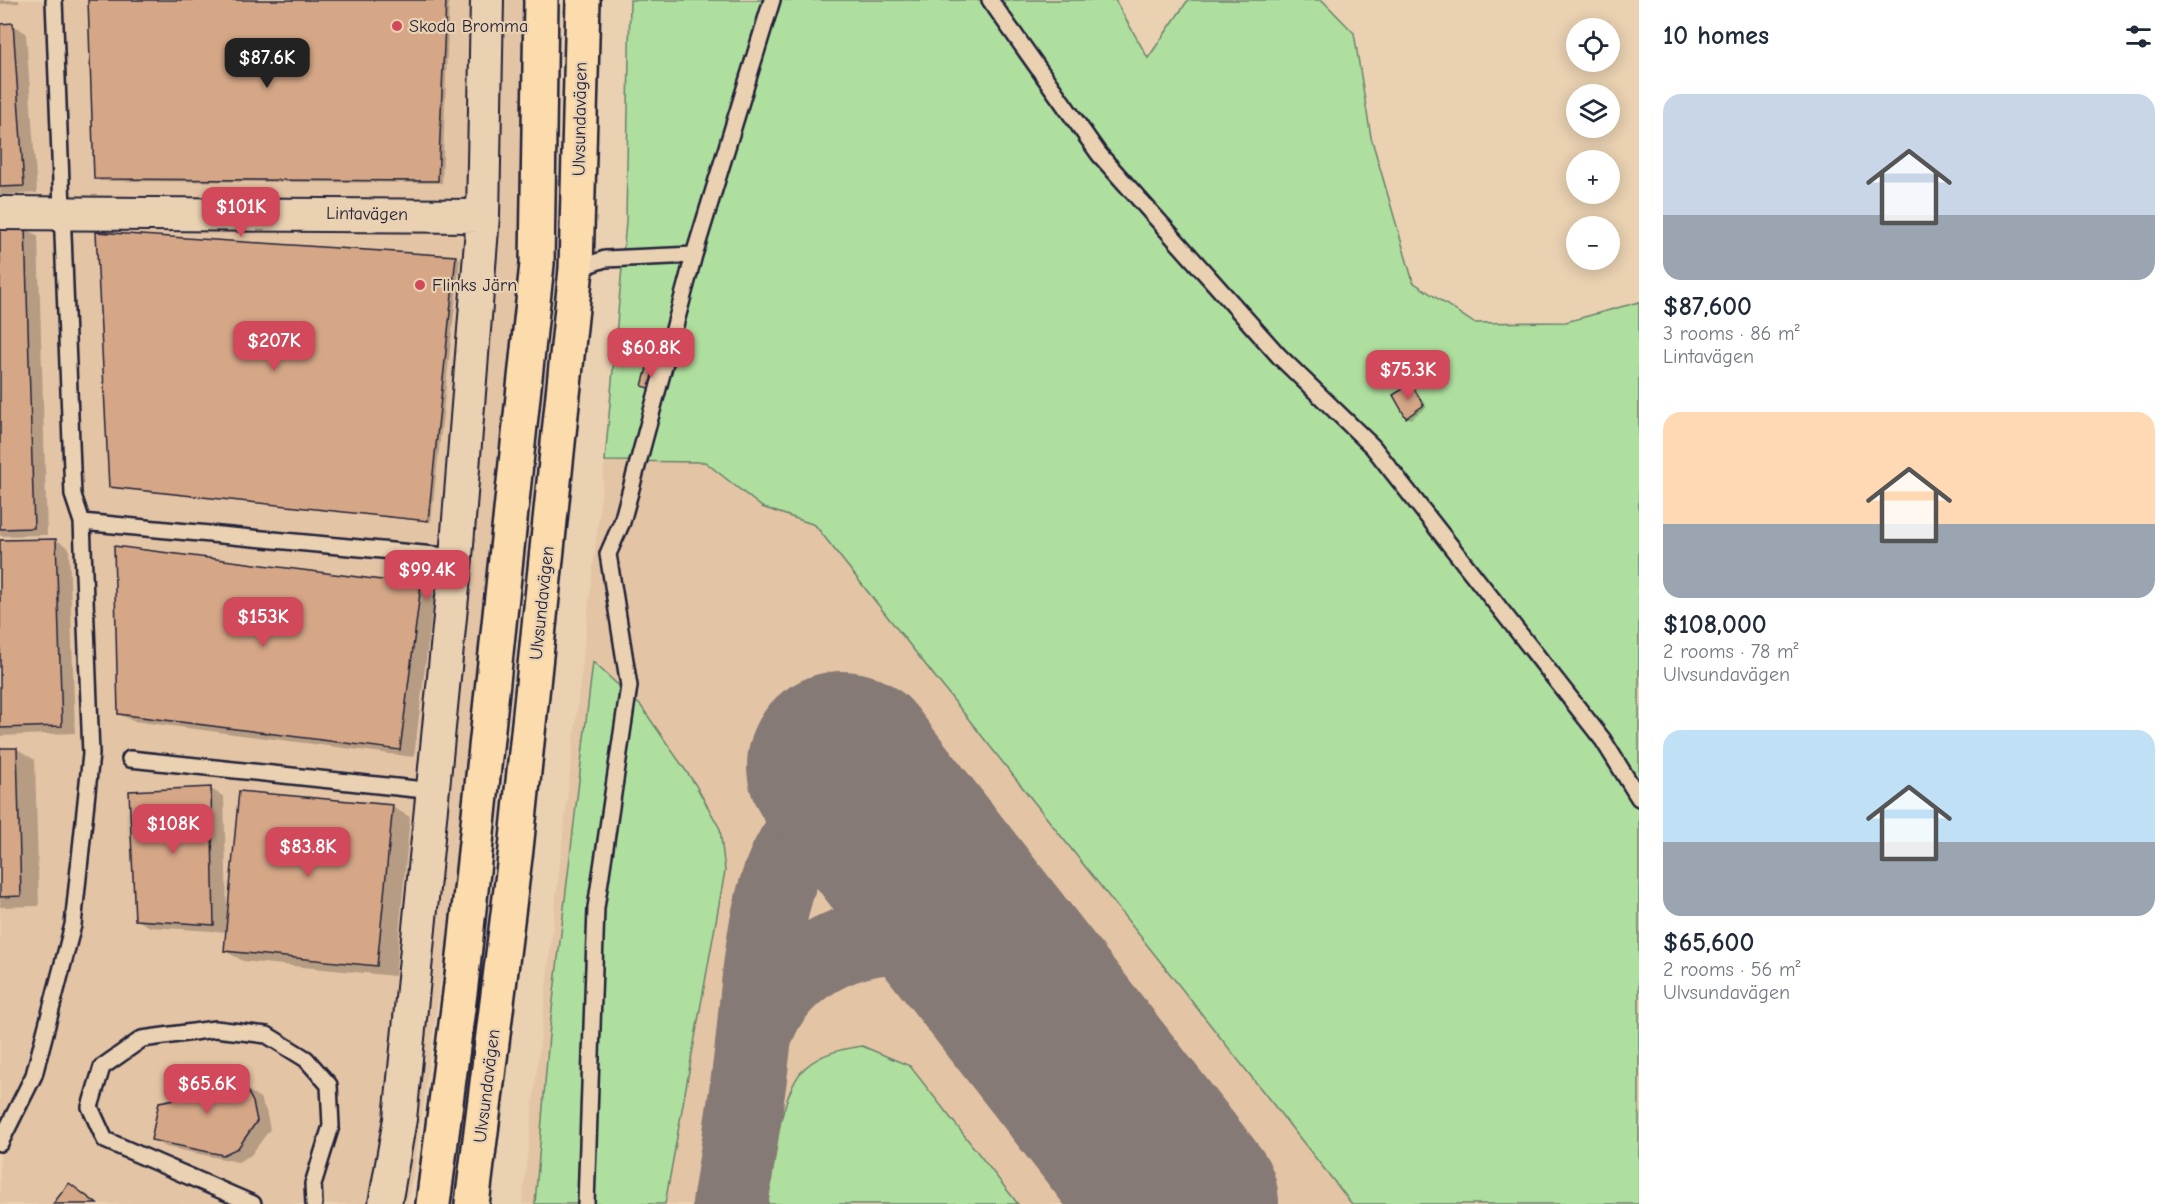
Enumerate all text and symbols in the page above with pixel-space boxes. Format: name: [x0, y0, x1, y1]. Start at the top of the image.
place label: Skoda Bromma: [409, 16, 528, 37]
map controls: [1566, 18, 1620, 270]
button: locate: [1566, 18, 1620, 72]
marker: Skoda Bromma: [390, 19, 404, 33]
icon: filters: [2122, 20, 2155, 53]
text: 10 homes: [1663, 21, 1769, 51]
pin: $87.6K: [218, 38, 316, 89]
text: $87.6K: [239, 46, 295, 69]
street label: Ulvsundavägen: [569, 62, 591, 176]
button: layers: [1566, 84, 1620, 138]
icon: home: [1855, 133, 1963, 241]
button: +: [1566, 150, 1620, 204]
pin: $101K: [199, 187, 283, 238]
text: $101K: [216, 195, 266, 218]
street label: Lintavägen: [326, 203, 408, 225]
button: −: [1566, 216, 1620, 270]
place label: Flinks Järn: [432, 275, 517, 296]
marker: Flinks Järn: [413, 278, 427, 292]
text: $87,600: [1663, 292, 1752, 322]
pin: $207K: [232, 321, 316, 372]
text: 3 rooms · 86 m²: [1663, 322, 1800, 345]
pin: $60.8K: [602, 328, 700, 379]
text: $207K: [247, 329, 301, 352]
text: $60.8K: [621, 336, 681, 359]
text: Lintavägen: [1663, 345, 1754, 368]
pin: $75.3K: [1359, 350, 1457, 401]
text: $75.3K: [1380, 358, 1436, 381]
icon: home: [1855, 451, 1963, 559]
street label: Ulvsundavägen: [526, 545, 558, 661]
pin: $99.4K: [378, 550, 476, 601]
text: $99.4K: [398, 558, 456, 581]
pin: $153K: [221, 597, 305, 648]
text: $153K: [237, 605, 289, 628]
text: $108,000: [1663, 610, 1767, 640]
text: 2 rooms · 78 m²: [1663, 640, 1799, 663]
text: Ulvsundavägen: [1663, 663, 1790, 686]
icon: home: [1855, 769, 1963, 877]
pin: $108K: [131, 804, 215, 855]
text: $108K: [147, 812, 199, 835]
pin: $83.8K: [259, 827, 357, 878]
text: $83.8K: [279, 835, 337, 858]
text: $65,600: [1663, 928, 1754, 958]
text: 2 rooms · 56 m²: [1663, 958, 1801, 981]
text: Ulvsundavägen: [1663, 981, 1790, 1004]
street label: Ulvsundavägen: [470, 1028, 504, 1144]
pin: $65.6K: [158, 1064, 256, 1115]
text: $65.6K: [178, 1072, 236, 1095]

